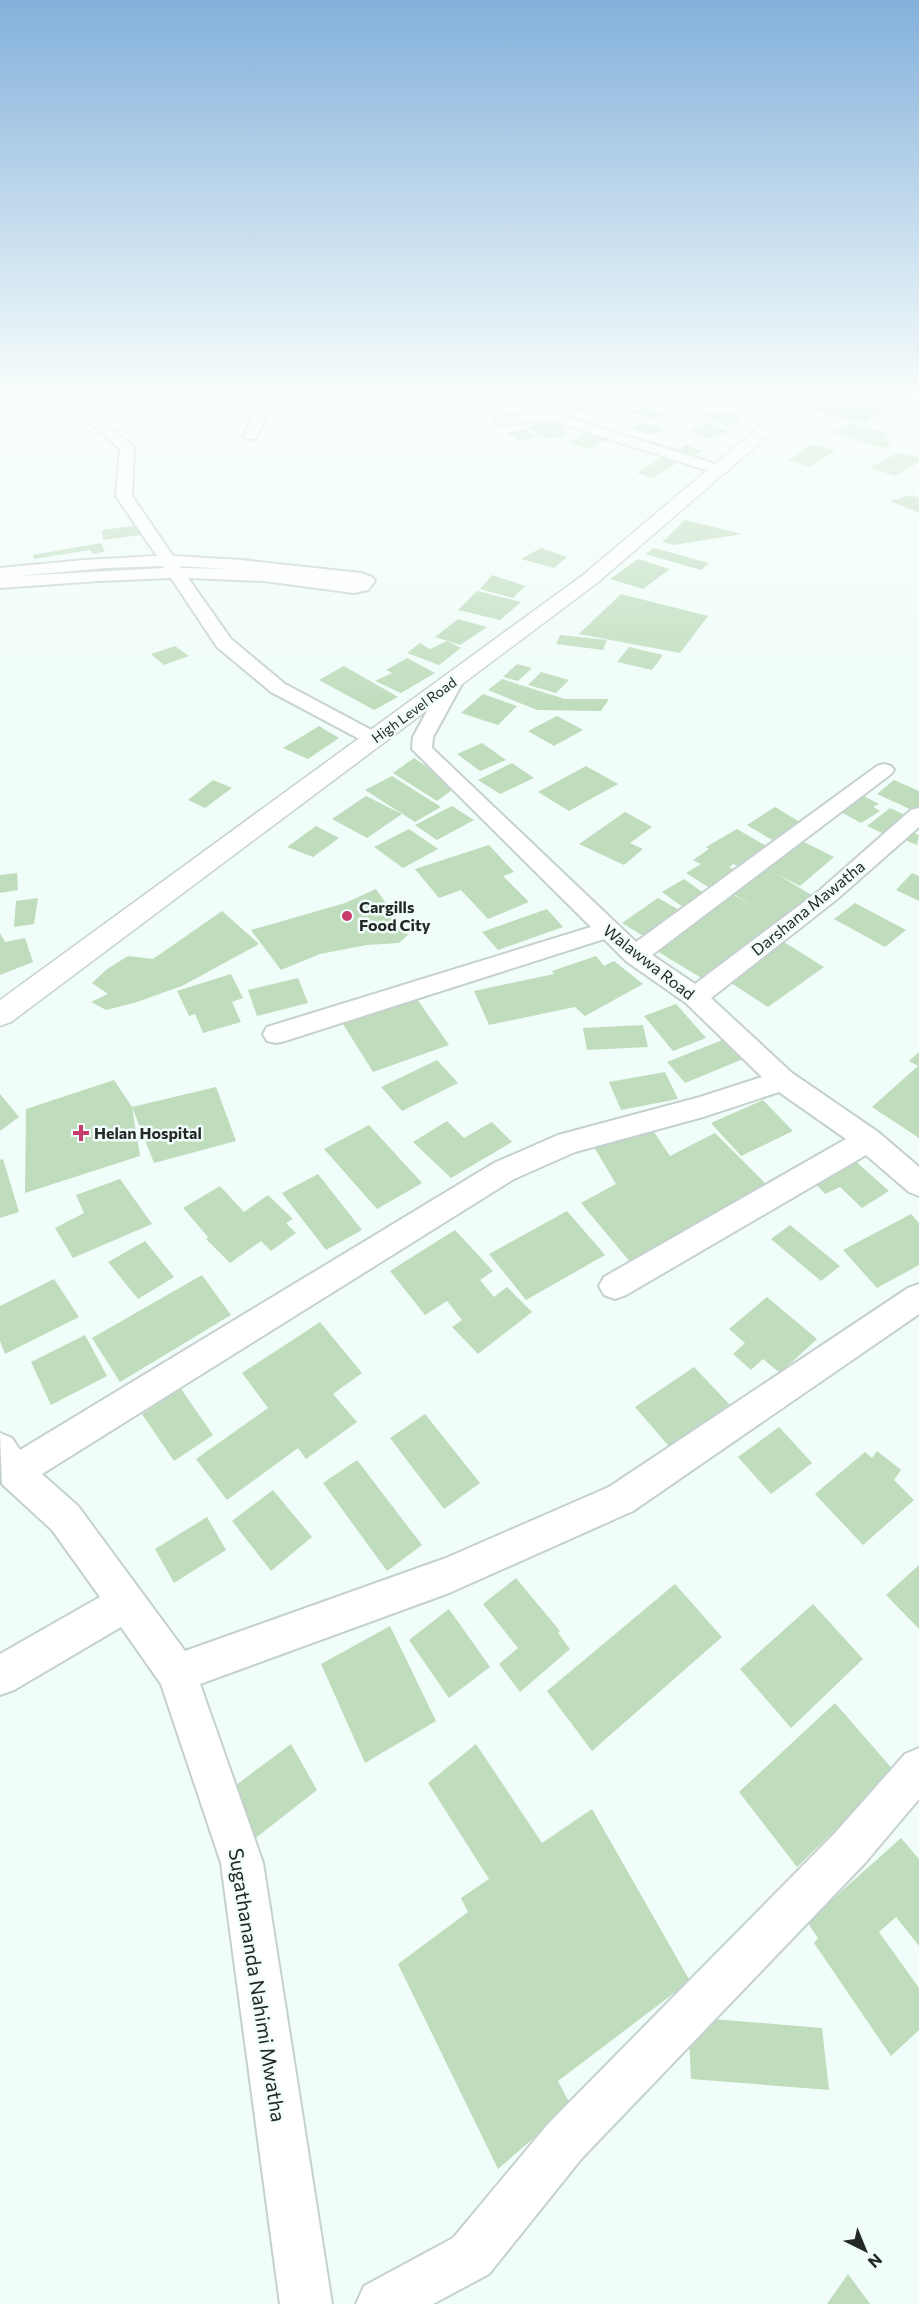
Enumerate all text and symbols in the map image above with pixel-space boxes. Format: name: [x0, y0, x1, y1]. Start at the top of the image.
street label: High Level Road: [368, 673, 460, 746]
street label: Darshana Mawatha: [747, 856, 868, 959]
place label: Cargills Food City: [359, 897, 431, 934]
marker: Cargills Food City: [340, 909, 354, 923]
street label: Walawwa Road: [600, 920, 699, 1003]
place label: Helan Hospital: [94, 1123, 202, 1142]
marker: Helan Hospital: [72, 1124, 90, 1142]
street label: Sugathananda Nahimi Mwatha: [224, 1846, 291, 2123]
north arrow: [835, 2220, 895, 2280]
text: N: [865, 2250, 886, 2272]

